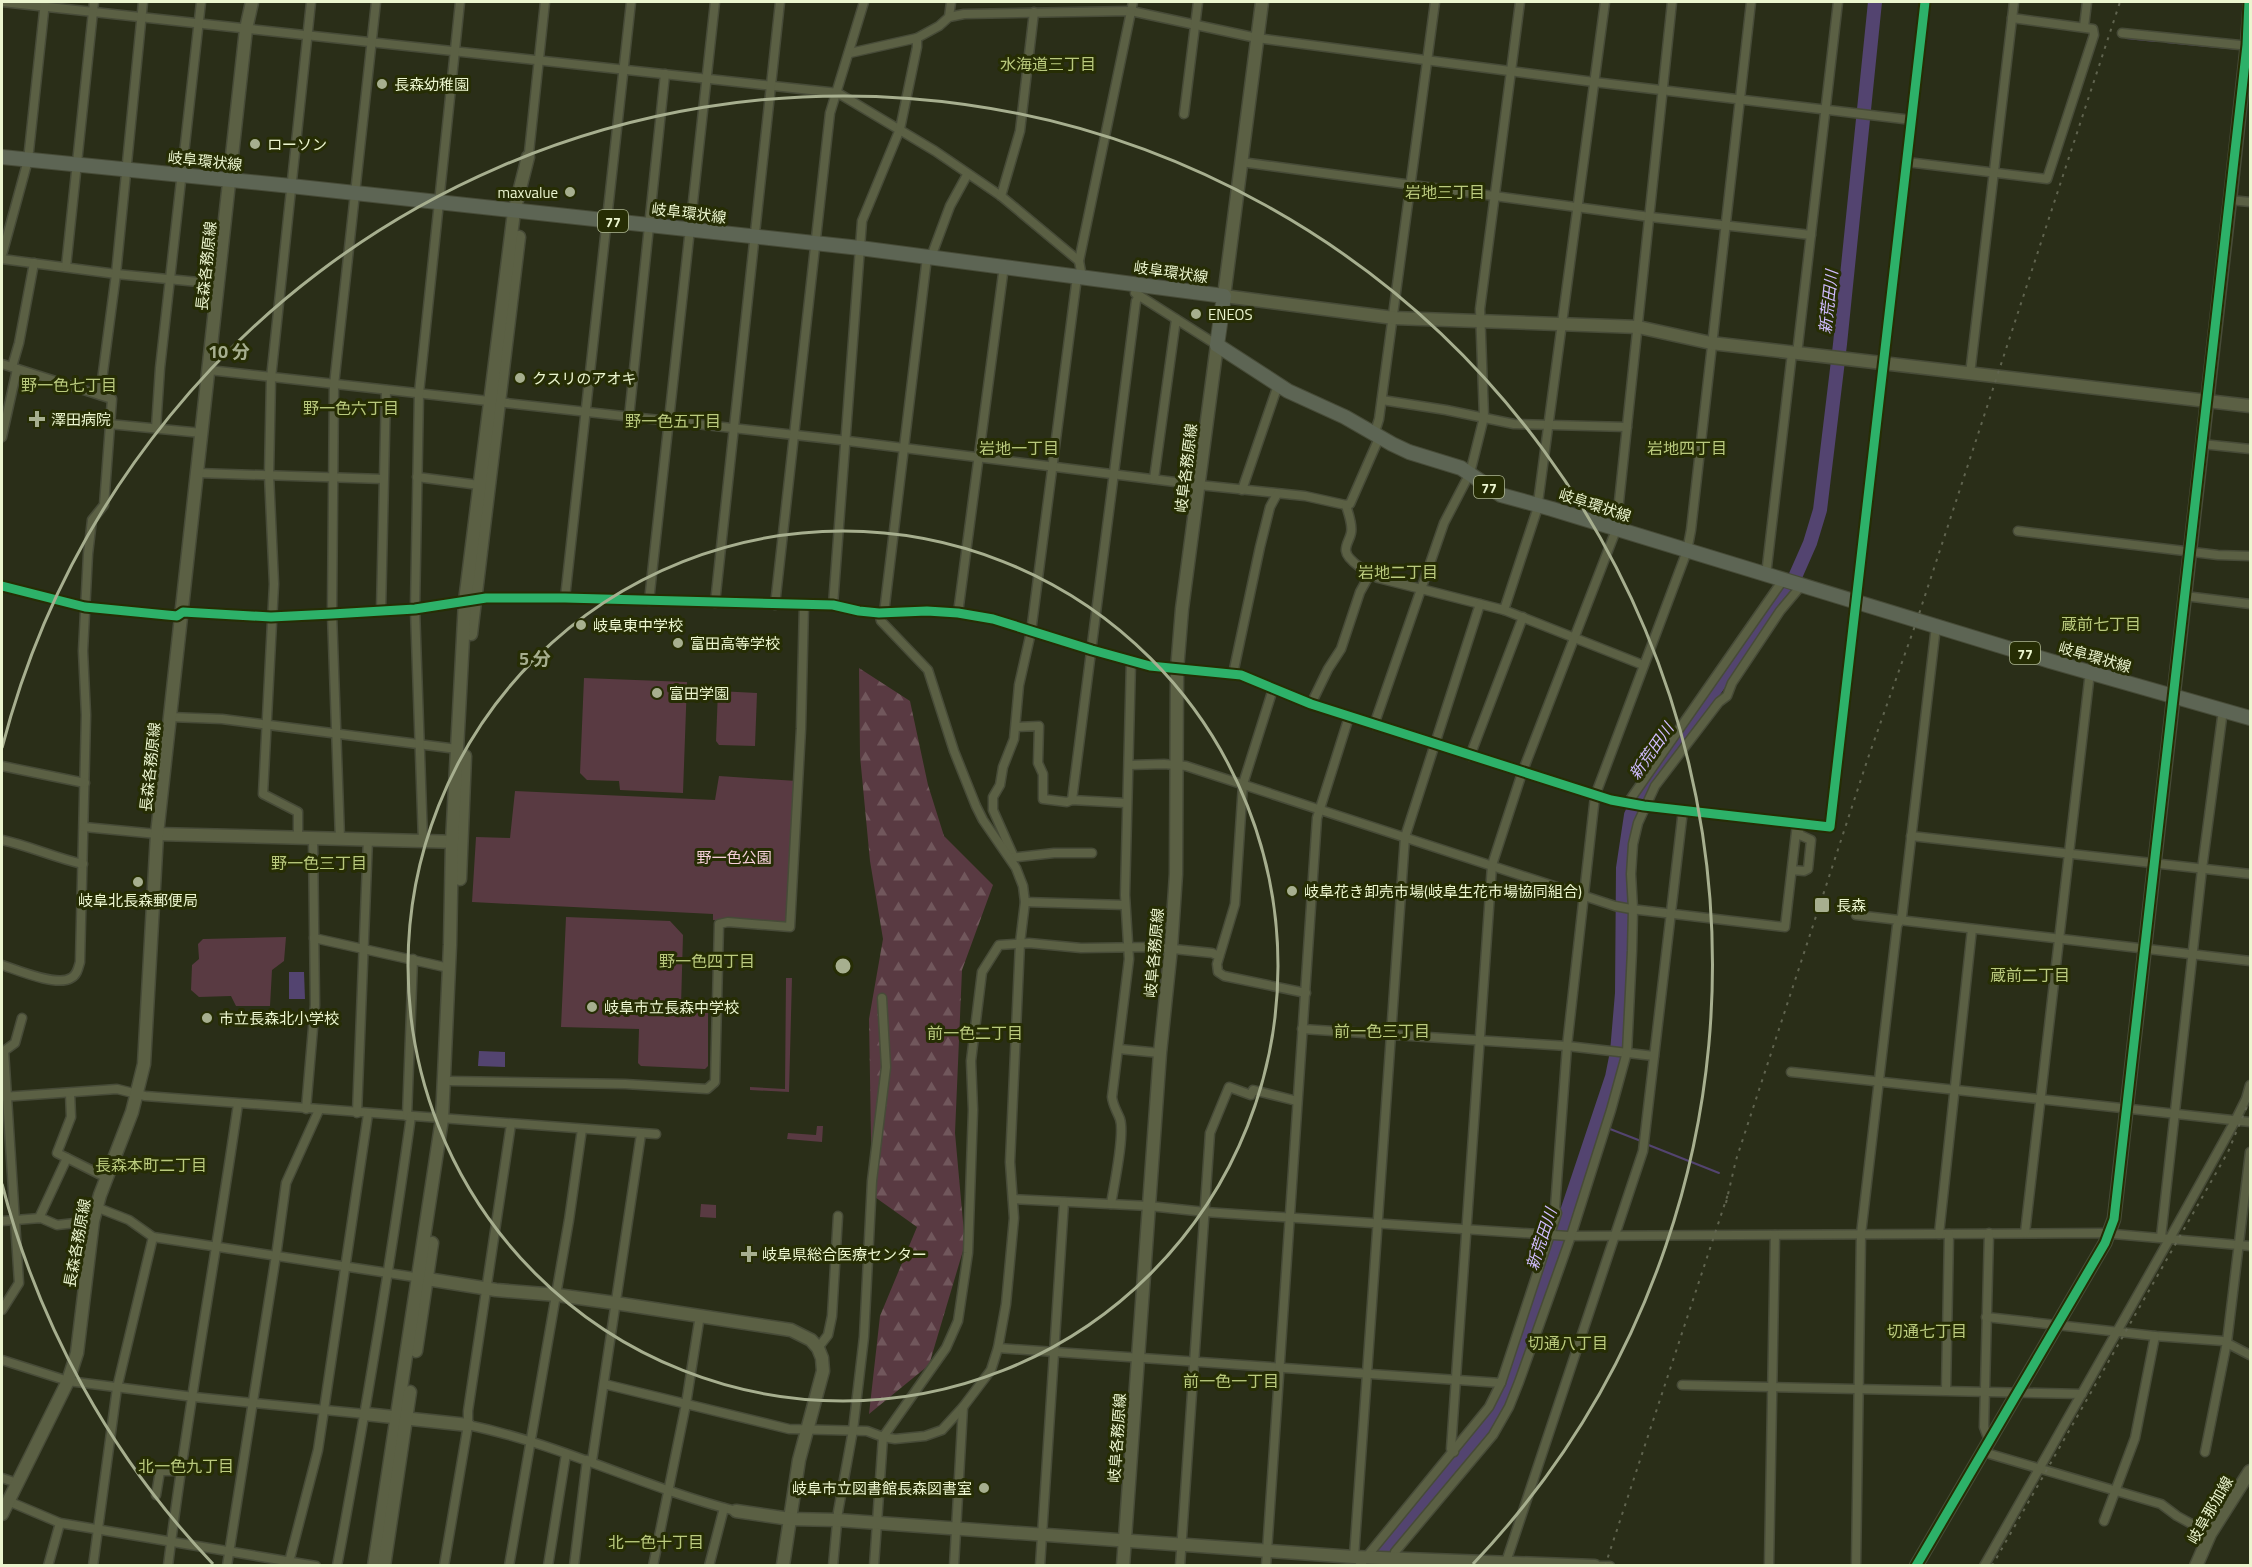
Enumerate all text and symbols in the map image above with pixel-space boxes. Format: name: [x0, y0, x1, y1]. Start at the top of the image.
district label: 水海道三丁目: [1000, 52, 1096, 76]
place label: 長森幼稚園: [394, 73, 469, 96]
marker: 長森幼稚園: [375, 77, 389, 91]
place label: ローソン: [267, 133, 327, 156]
marker: ローソン: [248, 137, 262, 151]
street label: 岐阜環状線: [166, 146, 244, 176]
district label: 岩地三丁目: [1405, 180, 1485, 204]
place label: maxvalue: [498, 181, 558, 204]
marker: maxvalue: [563, 185, 577, 199]
street label: 岐阜環状線: [650, 197, 728, 229]
road number: 77: [598, 210, 628, 232]
street label: 長森各務原線: [190, 220, 222, 312]
street label: 岐阜環状線: [1132, 255, 1210, 289]
water label: 新荒田川: [1813, 267, 1843, 335]
place label: ENEOS: [1208, 303, 1253, 326]
marker: ENEOS: [1189, 307, 1203, 321]
text: 10 分: [208, 338, 250, 365]
place label: クスリのアオキ: [532, 367, 637, 390]
marker: クスリのアオキ: [513, 371, 527, 385]
district label: 野一色七丁目: [21, 373, 117, 397]
district label: 野一色六丁目: [303, 396, 399, 420]
place label: 澤田病院: [51, 408, 111, 431]
district label: 野一色五丁目: [625, 409, 721, 433]
marker: 澤田病院: [28, 410, 46, 428]
street label: 岐阜各務原線: [1169, 422, 1203, 514]
district label: 岩地一丁目: [979, 436, 1059, 460]
district label: 岩地四丁目: [1647, 436, 1727, 460]
road number: 77: [1474, 476, 1504, 498]
street label: 岐阜環状線: [1556, 482, 1634, 528]
district label: 岩地二丁目: [1358, 560, 1438, 584]
district label: 蔵前七丁目: [2061, 612, 2141, 636]
place label: 岐阜東中学校: [593, 614, 683, 637]
marker: 岐阜東中学校: [574, 618, 588, 632]
place label: 富田高等学校: [690, 632, 780, 655]
marker: 富田高等学校: [671, 636, 685, 650]
street label: 岐阜環状線: [2056, 636, 2134, 678]
road number: 77: [2010, 642, 2040, 664]
text: 5 分: [519, 645, 551, 672]
place label: 富田学園: [669, 682, 729, 705]
marker: 富田学園: [650, 686, 664, 700]
water label: 新荒田川: [1623, 716, 1680, 784]
street label: 長森各務原線: [134, 721, 166, 813]
park label: 野一色公園: [696, 846, 772, 869]
district label: 野一色三丁目: [271, 851, 367, 875]
marker: 岐阜北長森郵便局: [131, 875, 145, 889]
place label: 岐阜花き卸売市場(岐阜生花市場協同組合): [1304, 880, 1582, 903]
marker: 岐阜花き卸売市場(岐阜生花市場協同組合): [1285, 884, 1299, 898]
place label: 岐阜北長森郵便局: [78, 889, 198, 912]
place label: 長森: [1836, 894, 1866, 917]
marker: 長森: [1813, 896, 1831, 914]
street label: 岐阜各務原線: [1139, 907, 1169, 999]
district label: 野一色四丁目: [659, 949, 755, 973]
centre of rings: [833, 956, 853, 976]
district label: 蔵前二丁目: [1990, 963, 2070, 987]
place label: 岐阜市立長森中学校: [604, 996, 739, 1019]
marker: 岐阜市立長森中学校: [585, 1000, 599, 1014]
place label: 市立長森北小学校: [219, 1007, 339, 1030]
marker: 市立長森北小学校: [200, 1011, 214, 1025]
district label: 前一色三丁目: [1334, 1019, 1430, 1043]
district label: 前一色二丁目: [927, 1021, 1023, 1045]
district label: 長森本町二丁目: [95, 1153, 207, 1177]
street label: 長森各務原線: [58, 1197, 96, 1289]
water label: 新荒田川: [1520, 1203, 1563, 1273]
place label: 岐阜県総合医療センター: [762, 1243, 927, 1266]
marker: 岐阜県総合医療センター: [740, 1245, 758, 1263]
district label: 切通七丁目: [1887, 1319, 1967, 1343]
district label: 切通八丁目: [1528, 1331, 1608, 1355]
district label: 前一色一丁目: [1183, 1369, 1279, 1393]
street label: 岐阜各務原線: [1102, 1392, 1132, 1484]
district label: 北一色九丁目: [138, 1454, 234, 1478]
street label: 岐阜那加線: [2181, 1472, 2239, 1548]
place label: 岐阜市立図書館長森図書室: [792, 1477, 972, 1500]
marker: 岐阜市立図書館長森図書室: [977, 1481, 991, 1495]
district label: 北一色十丁目: [608, 1530, 704, 1554]

